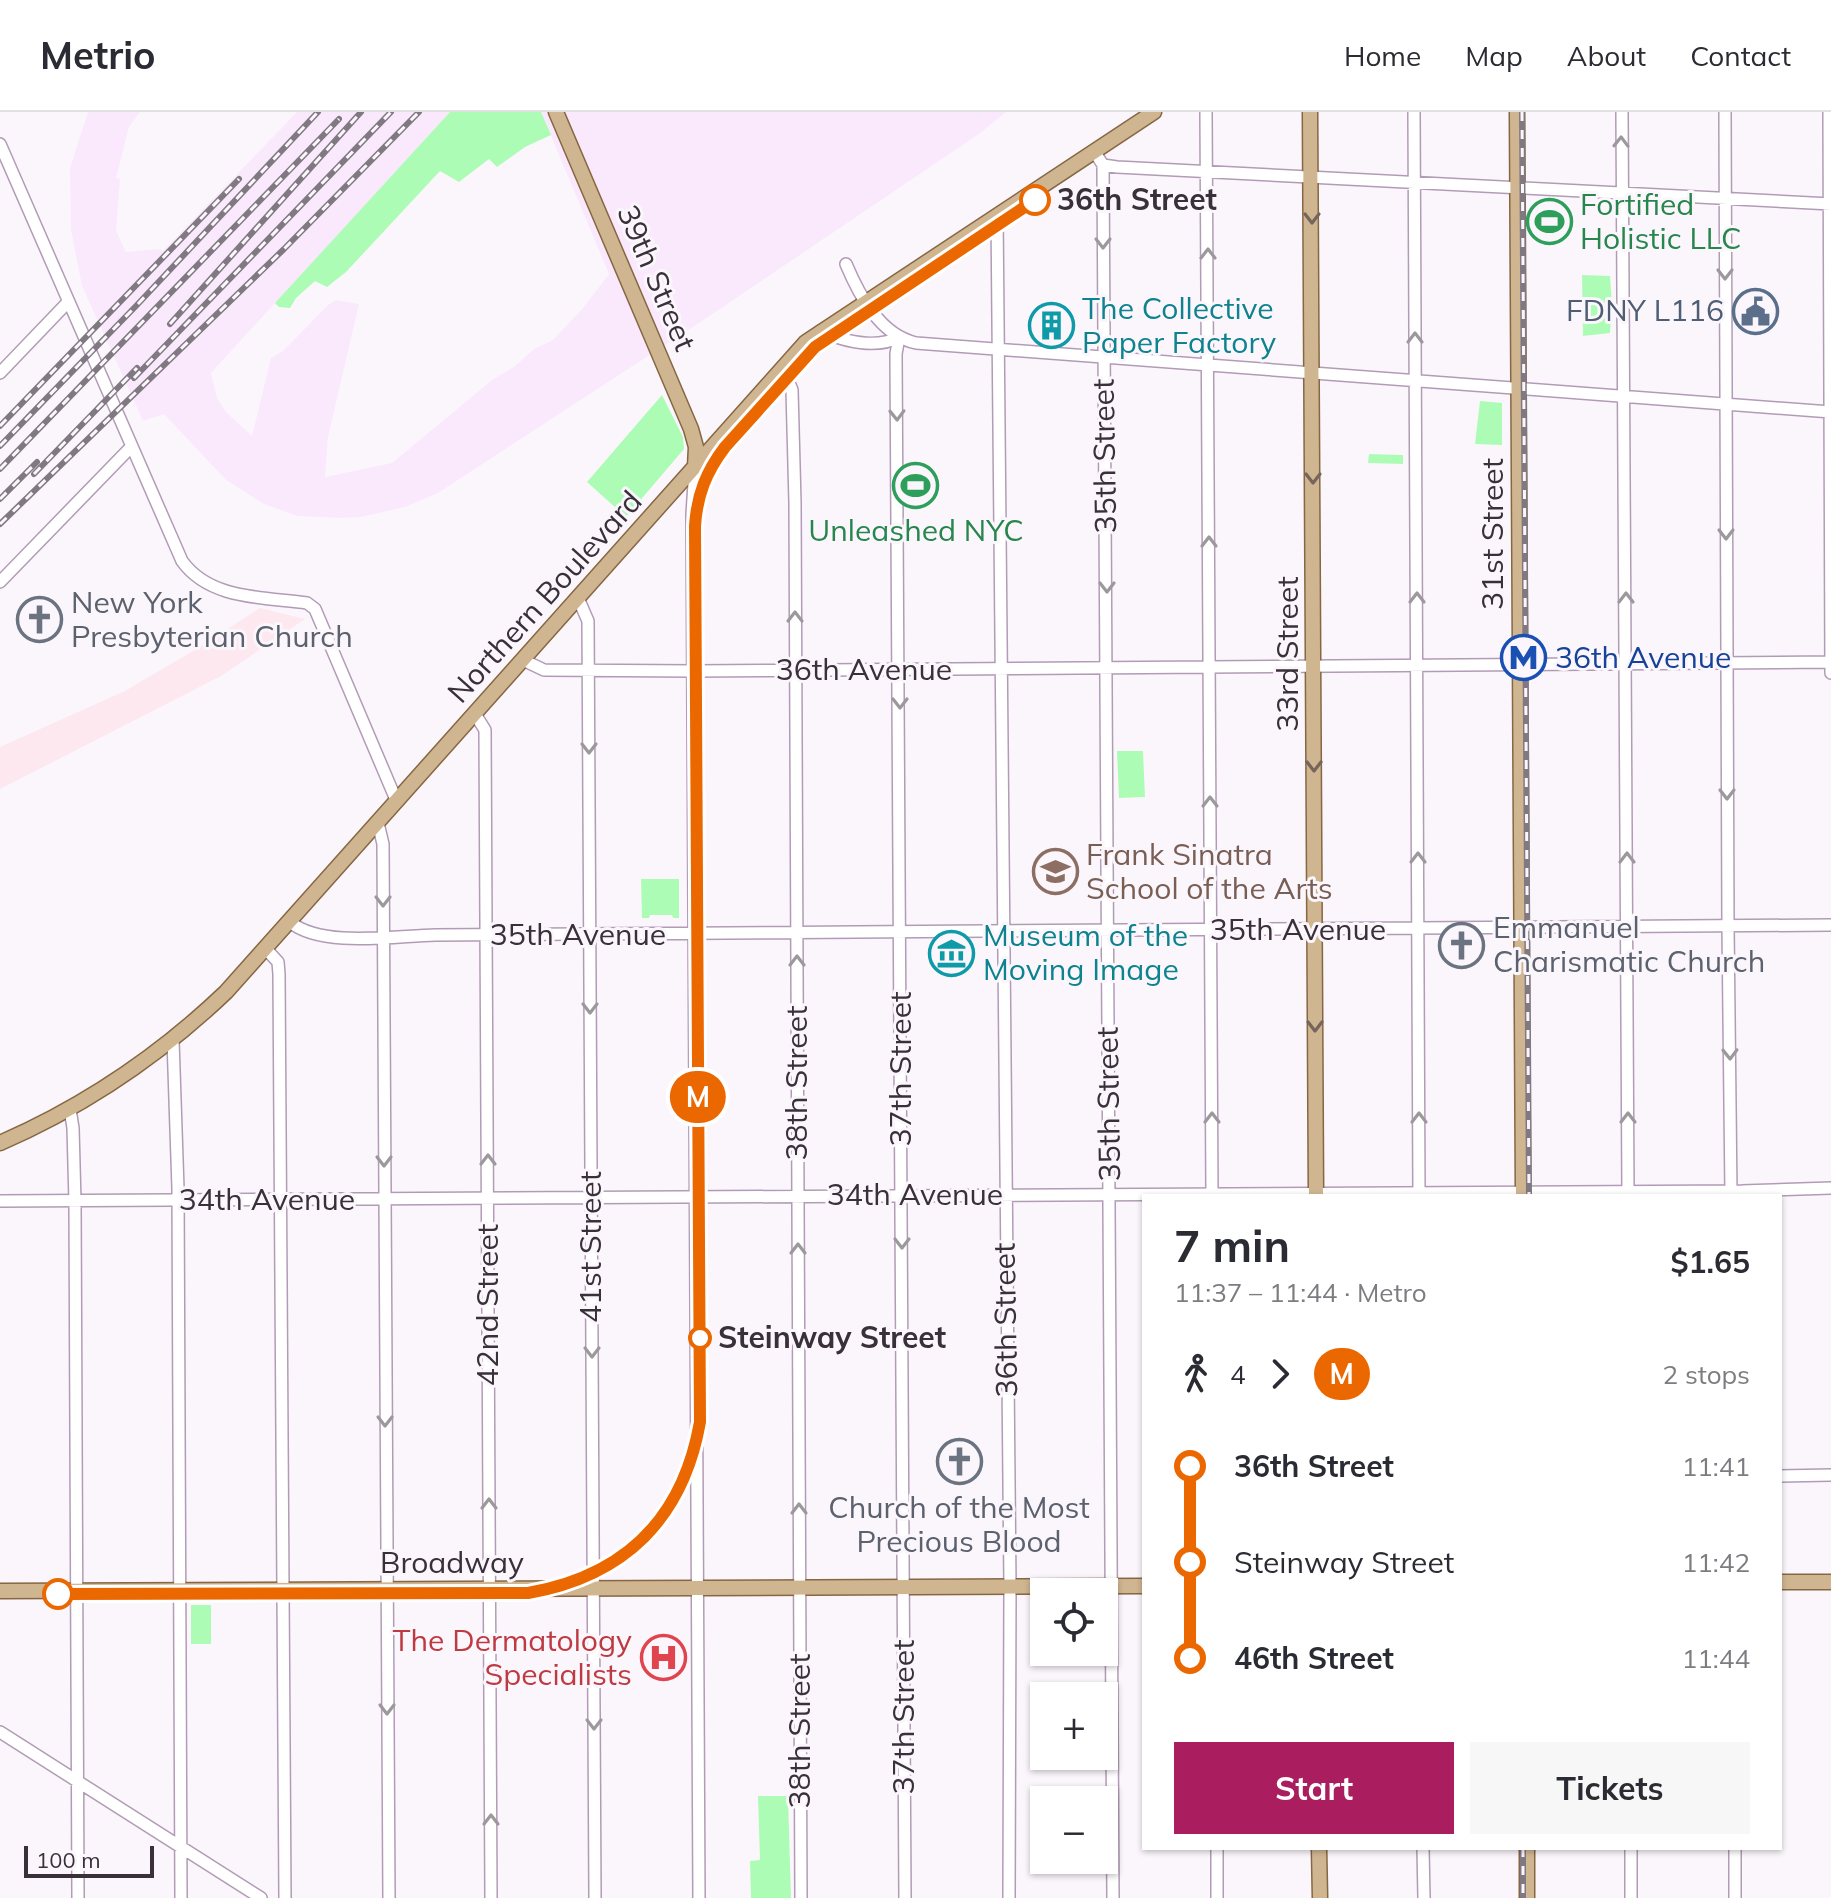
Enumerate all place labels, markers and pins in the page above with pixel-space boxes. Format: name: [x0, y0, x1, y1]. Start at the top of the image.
place label: 36th Street: [1057, 180, 1217, 218]
marker: 36th Street: [1020, 185, 1050, 215]
place label: Fortified Holistic LLC: [1580, 185, 1742, 257]
sports icon: Fortified Holistic LLC: [1525, 198, 1573, 246]
public building icon: FDNY L116: [1731, 287, 1779, 335]
place label: The Collective Paper Factory: [1082, 289, 1276, 361]
place label: FDNY L116: [1566, 291, 1724, 329]
building icon: The Collective Paper Factory: [1027, 302, 1075, 350]
sports icon: Unleashed NYC: [892, 461, 940, 509]
place label: Unleashed NYC: [808, 511, 1024, 549]
place label: New York Presbyterian Church: [71, 583, 353, 655]
church icon: New York Presbyterian Church: [16, 596, 64, 644]
metro station icon: 36th Avenue: [1500, 634, 1548, 682]
place label: 36th Avenue: [1555, 638, 1731, 676]
place label: Frank Sinatra School of the Arts: [1086, 835, 1333, 907]
school or university icon: Frank Sinatra School of the Arts: [1031, 848, 1079, 896]
place label: Emmanuel Charismatic Church: [1493, 908, 1765, 980]
place label: Museum of the Moving Image: [983, 916, 1188, 988]
church icon: Emmanuel Charismatic Church: [1438, 921, 1486, 969]
museum icon: Museum of the Moving Image: [928, 929, 976, 977]
place label: Steinway Street: [718, 1318, 946, 1356]
marker: Steinway Street: [689, 1327, 711, 1349]
church icon: Church of the Most Precious Blood: [935, 1438, 983, 1486]
place label: Church of the Most Precious Blood: [828, 1488, 1090, 1560]
unlabelled marker: [43, 1579, 73, 1609]
place label: The Dermatology Specialists: [392, 1621, 632, 1693]
hospital icon: The Dermatology Specialists: [639, 1634, 687, 1682]

